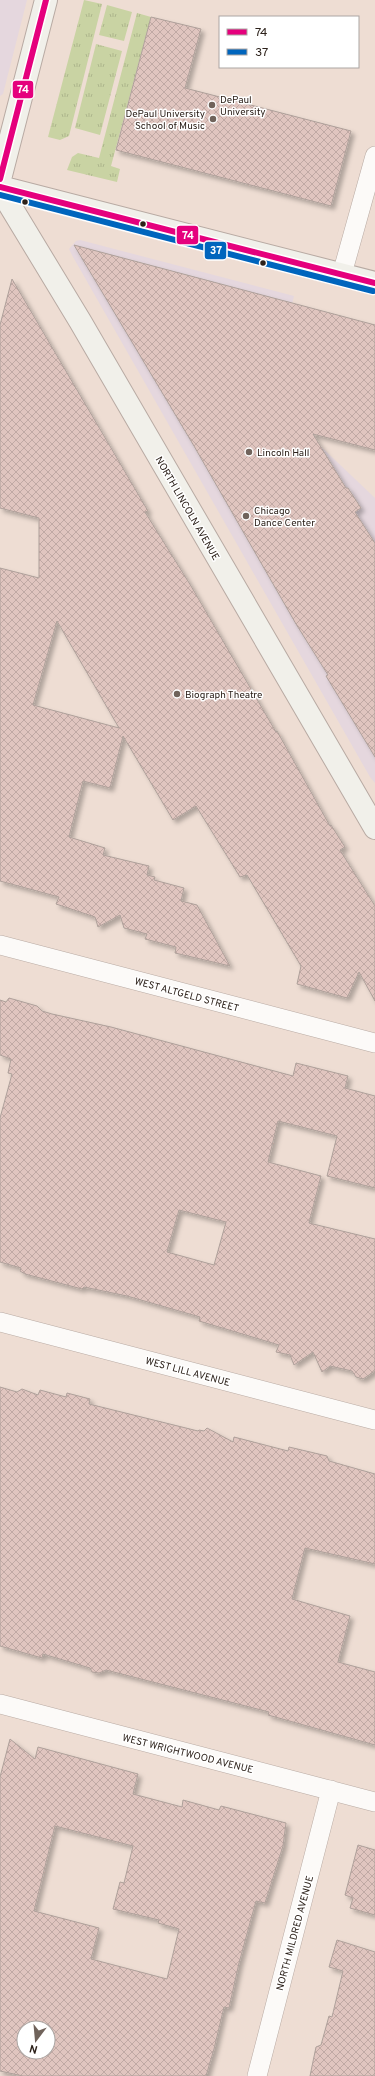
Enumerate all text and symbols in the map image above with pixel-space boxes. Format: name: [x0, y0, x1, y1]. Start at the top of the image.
legend: [219, 16, 359, 68]
text: 74: [255, 25, 268, 41]
text: 37: [255, 45, 268, 61]
line badge: 74: [12, 80, 34, 99]
text: 74: [17, 83, 29, 97]
place label: DePaul University: [220, 94, 266, 119]
marker: DePaul University: [207, 100, 217, 110]
place label: DePaul University School of Music: [125, 108, 205, 133]
marker: DePaul University School of Music: [208, 114, 218, 124]
unlabelled marker: [20, 197, 30, 207]
unlabelled marker: [138, 219, 148, 229]
line badge: 74: [176, 225, 199, 245]
text: 74: [182, 229, 194, 243]
line badge: 37: [204, 241, 227, 260]
text: 37: [210, 244, 222, 258]
unlabelled marker: [258, 258, 268, 268]
marker: Lincoln Hall: [244, 447, 254, 457]
place label: Lincoln Hall: [257, 447, 309, 460]
street label: NORTH LINCOLN AVENUE: [152, 455, 222, 563]
place label: Chicago Dance Center: [254, 505, 315, 530]
marker: Chicago Dance Center: [241, 511, 251, 521]
marker: Biograph Theatre: [172, 689, 182, 699]
place label: Biograph Theatre: [185, 689, 262, 702]
street label: WEST ALTGELD STREET: [133, 975, 240, 1016]
street label: WEST LILL AVENUE: [144, 1355, 231, 1390]
street label: WEST WRIGHTWOOD AVENUE: [121, 1732, 255, 1777]
street label: NORTH MILDRED AVENUE: [274, 1874, 317, 1992]
north arrow: [16, 2020, 56, 2060]
text: N: [28, 2041, 39, 2056]

